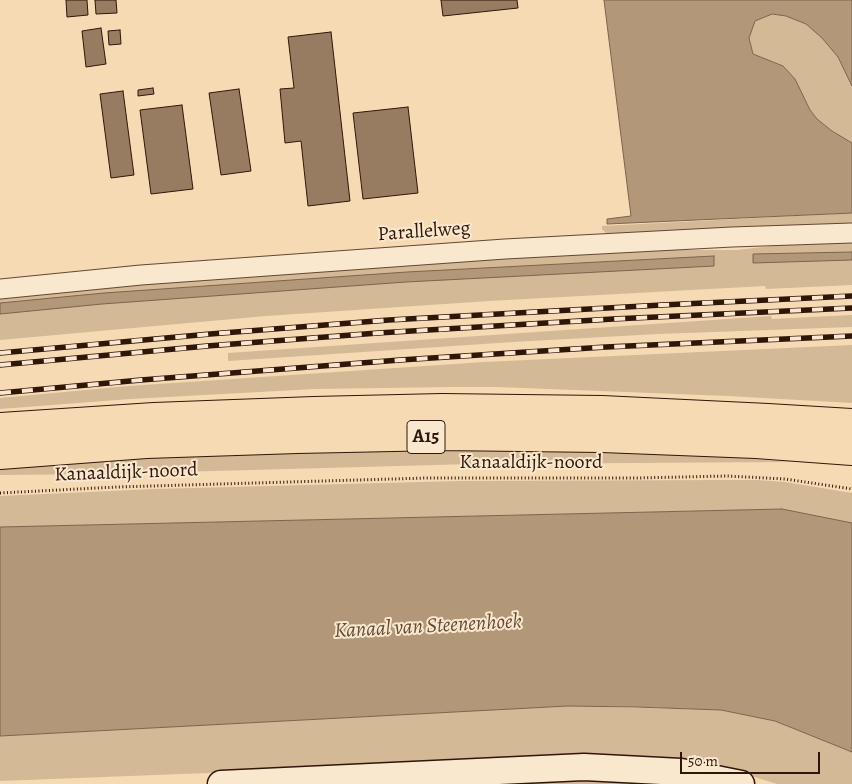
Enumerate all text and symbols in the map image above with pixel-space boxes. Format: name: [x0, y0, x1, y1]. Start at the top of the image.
street label: Parallelweg: [377, 217, 471, 247]
road number: A15: [407, 421, 445, 454]
street label: Kanaaldijk-noord: [459, 451, 603, 475]
street label: Kanaaldijk-noord: [54, 459, 198, 487]
water label: Kanaal van Steenenhoek: [333, 609, 523, 645]
scale bar: [682, 742, 822, 774]
text: 50 m: [688, 751, 718, 771]

